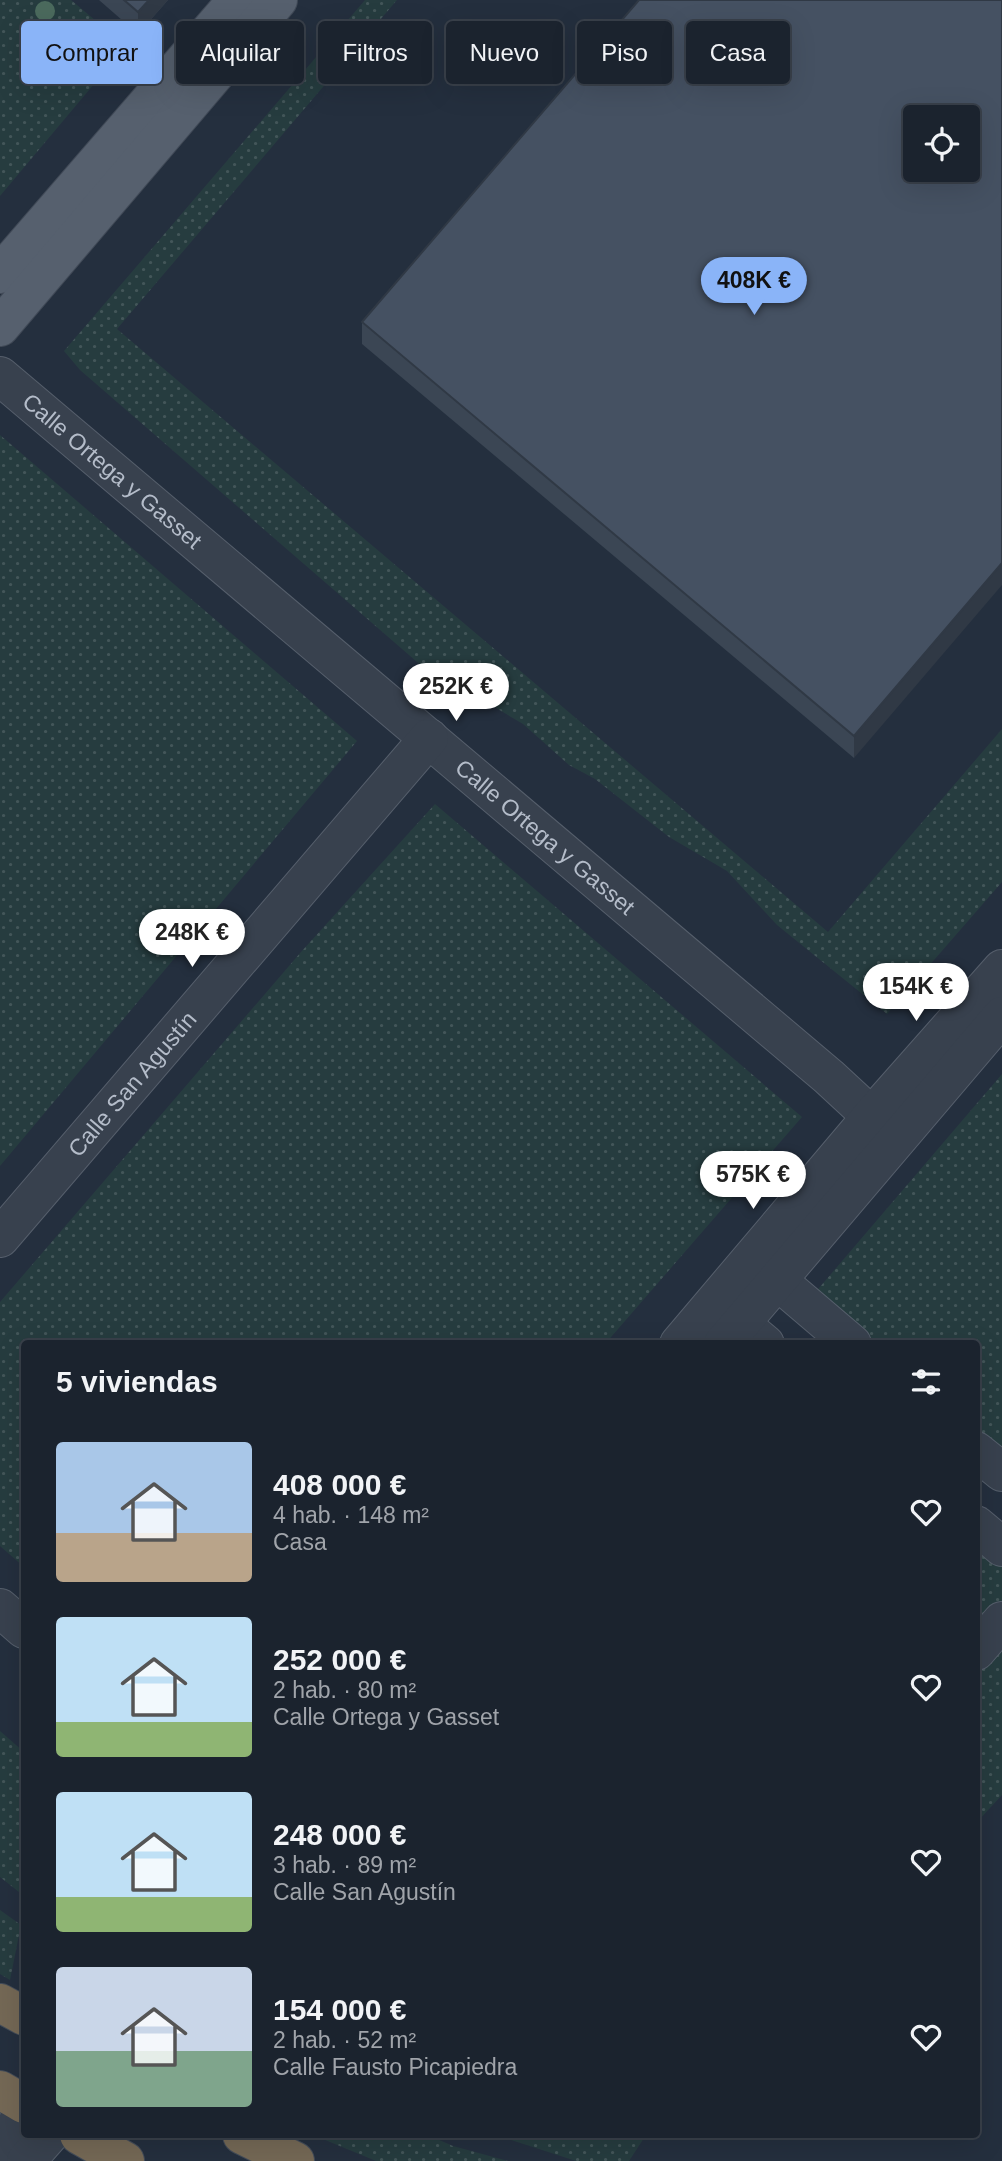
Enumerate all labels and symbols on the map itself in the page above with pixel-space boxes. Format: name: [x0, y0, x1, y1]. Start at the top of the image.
pin: 408K €: [697, 258, 811, 317]
street label: Calle Ortega y Gasset: [17, 388, 208, 554]
pin: 252K €: [399, 664, 513, 723]
street label: Calle Ortega y Gasset: [450, 754, 640, 920]
pin: 248K €: [135, 909, 249, 969]
pin: 154K €: [859, 964, 973, 1023]
street label: Calle San Agustín: [63, 1006, 202, 1162]
pin: 575K €: [696, 1152, 810, 1211]

